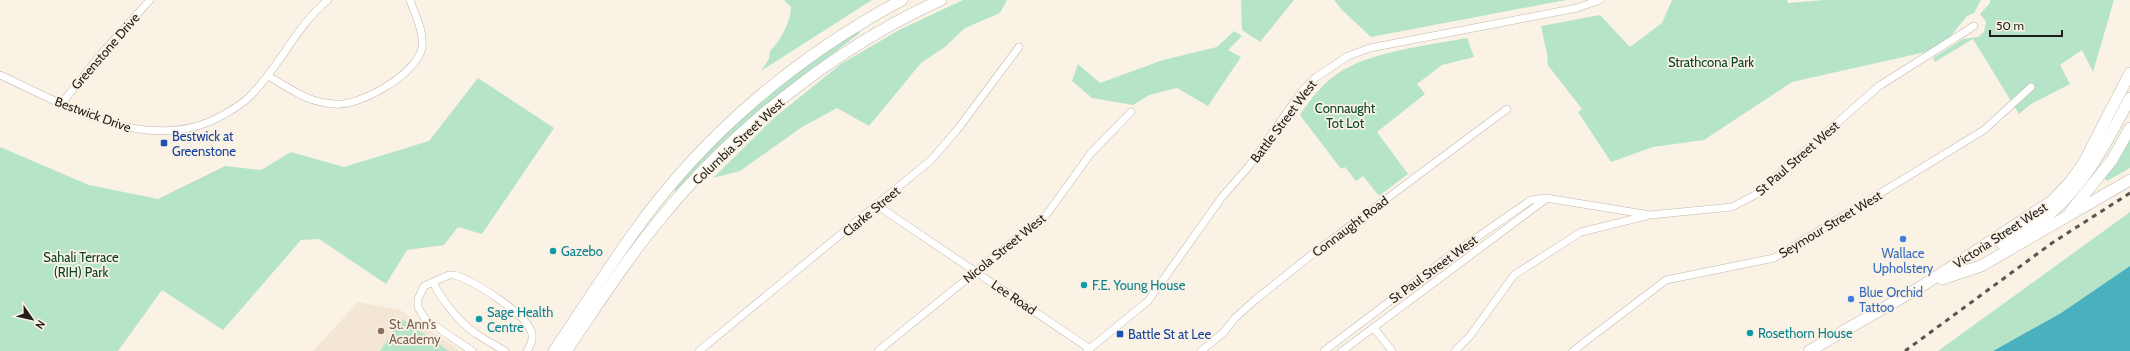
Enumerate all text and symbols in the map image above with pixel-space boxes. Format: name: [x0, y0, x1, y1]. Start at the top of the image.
street label: Greenstone Drive: [67, 9, 143, 92]
scale bar: [1990, 12, 2062, 38]
text: 50 m: [1996, 18, 2024, 33]
park label: Strathcona Park: [1668, 54, 1754, 70]
street label: Battle Street West: [1247, 76, 1320, 166]
street label: Bestwick Drive: [53, 93, 134, 135]
street label: Columbia Street West: [689, 94, 788, 188]
park label: Connaught Tot Lot: [1315, 100, 1376, 131]
street label: St Paul Street West: [1752, 117, 1843, 199]
place label: Bestwick at Greenstone: [172, 128, 236, 159]
marker: Bestwick at Greenstone: [159, 138, 169, 148]
street label: Clarke Street: [839, 182, 903, 240]
street label: Seymour Street West: [1775, 187, 1885, 261]
street label: Connaught Road: [1309, 192, 1391, 260]
street label: Victoria Street West: [1950, 198, 2051, 271]
street label: Nicola Street West: [960, 209, 1049, 286]
street label: St Paul Street West: [1386, 231, 1481, 306]
marker: Wallace Upholstery: [1898, 234, 1908, 244]
place label: Gazebo: [561, 243, 603, 259]
place label: Wallace Upholstery: [1873, 245, 1934, 276]
marker: Gazebo: [548, 246, 558, 256]
park label: Sahali Terrace (RIH) Park: [43, 249, 119, 280]
street label: Lee Road: [988, 276, 1040, 318]
place label: F.E. Young House: [1092, 277, 1186, 293]
marker: F.E. Young House: [1079, 280, 1089, 290]
place label: Blue Orchid Tattoo: [1859, 284, 1923, 315]
marker: Blue Orchid Tattoo: [1846, 294, 1856, 304]
north arrow: [12, 299, 52, 339]
place label: Sage Health Centre: [487, 304, 553, 335]
marker: Sage Health Centre: [474, 314, 484, 324]
place label: St. Ann's Academy: [389, 316, 441, 347]
text: N: [32, 317, 48, 332]
place label: Rosethorn House: [1758, 325, 1853, 341]
marker: St. Ann's Academy: [376, 326, 386, 336]
place label: Battle St at Lee: [1128, 326, 1211, 342]
marker: Rosethorn House: [1745, 328, 1755, 338]
marker: Battle St at Lee: [1115, 329, 1125, 339]

